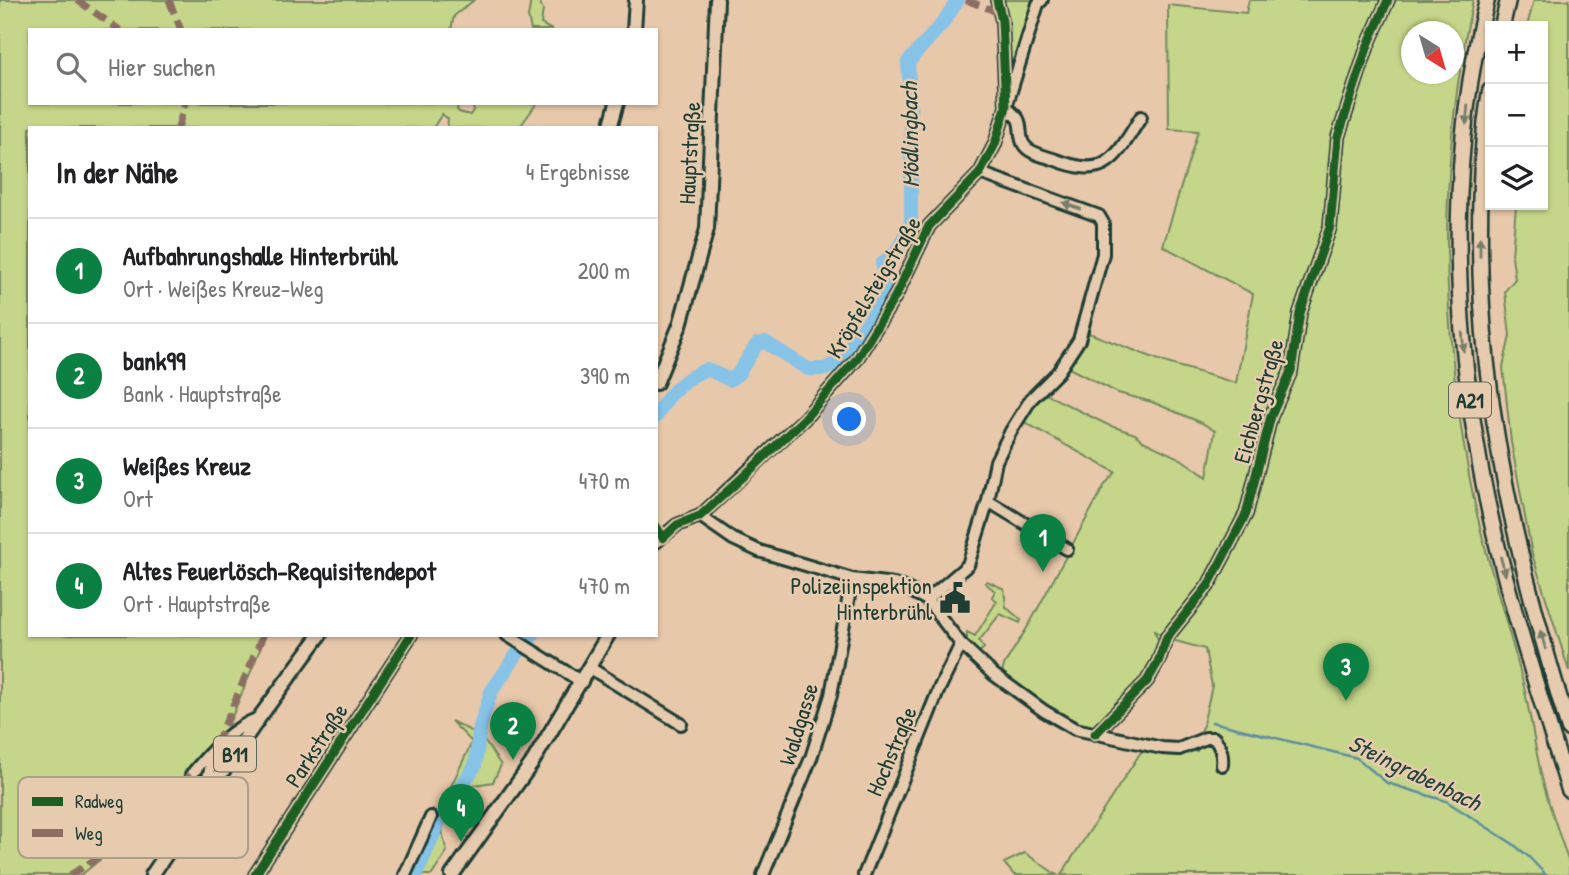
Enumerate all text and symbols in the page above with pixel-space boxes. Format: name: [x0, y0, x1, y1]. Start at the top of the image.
north arrow: [1401, 21, 1464, 84]
map controls: [1485, 21, 1548, 210]
button: +: [1485, 21, 1548, 84]
search box: [28, 28, 658, 105]
icon: search: [52, 48, 90, 86]
text: Hier suchen: [108, 49, 216, 84]
water label: Mödlingbach: [892, 80, 927, 188]
button: −: [1485, 84, 1548, 147]
street label: Hauptstraße: [671, 101, 707, 205]
one-way arrow: [1461, 105, 1472, 127]
button: layers: [1485, 147, 1548, 210]
text: In der Nähe: [56, 152, 178, 192]
text: 4 Ergebnisse: [526, 156, 630, 187]
one-way arrow: [1062, 200, 1083, 211]
street label: Kröpfelsteigstraße: [818, 210, 928, 364]
one-way arrow: [1474, 236, 1486, 258]
text: Aufbahrungshalle Hinterbrühl: [123, 238, 398, 273]
text: 1: [75, 255, 83, 286]
text: 200 m: [578, 255, 630, 286]
text: Ort · Weißes Kreuz-Weg: [123, 273, 324, 304]
one-way arrow: [1458, 332, 1469, 354]
street label: Eichbergstraße: [1226, 335, 1290, 467]
text: bank99: [123, 343, 186, 378]
text: 2: [74, 360, 84, 391]
text: 390 m: [580, 360, 630, 391]
text: Bank · Hauptstraße: [123, 378, 282, 409]
road number: A21: [1449, 382, 1491, 418]
your location: [832, 402, 866, 436]
text: Weißes Kreuz: [123, 448, 251, 483]
text: 3: [74, 465, 84, 496]
text: 470 m: [579, 465, 630, 496]
text: Ort: [123, 483, 153, 514]
pin: 1: [1020, 514, 1066, 572]
text: Altes Feuerlösch-Requisitendepot: [123, 553, 436, 588]
one-way arrow: [1498, 555, 1509, 577]
text: 4: [75, 570, 83, 601]
text: 470 m: [579, 570, 630, 601]
place label: Polizeiinspektion Hinterbrühl: [791, 570, 933, 627]
public building icon: Polizeiinspektion Hinterbrühl: [938, 581, 972, 615]
text: Ort · Hauptstraße: [123, 588, 270, 619]
one-way arrow: [1537, 629, 1547, 650]
pin: 3: [1323, 643, 1369, 701]
street label: Waldgasse: [771, 679, 825, 769]
street label: Parkstraße: [277, 697, 355, 793]
street label: Hochstraße: [858, 701, 924, 801]
pin: 2: [490, 702, 536, 760]
water label: Steingrabenbach: [1343, 726, 1488, 820]
road number: B11: [214, 736, 256, 772]
legend: [18, 777, 248, 858]
pin: 4: [438, 784, 484, 842]
text: Radweg: [75, 788, 123, 814]
text: Weg: [75, 820, 103, 846]

